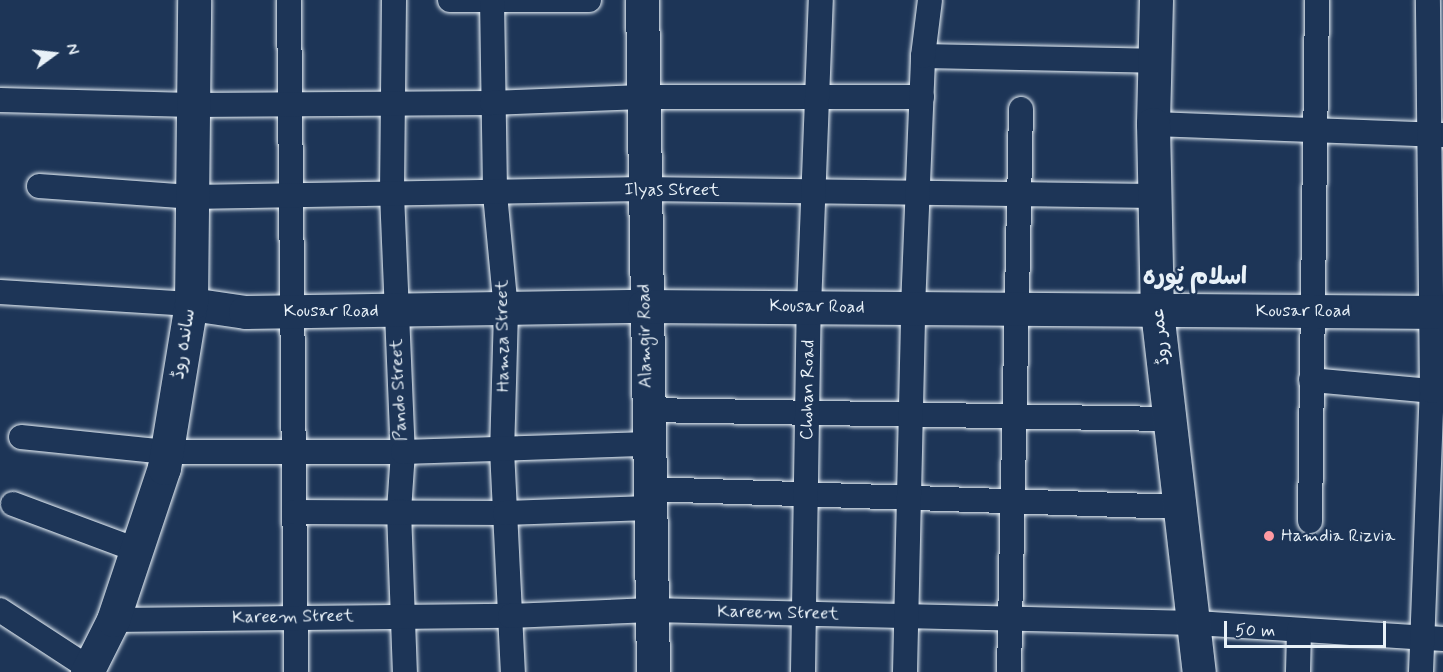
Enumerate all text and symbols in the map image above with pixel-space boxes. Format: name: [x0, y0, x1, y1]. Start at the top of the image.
north arrow: [24, 24, 84, 84]
text: N: [60, 41, 83, 57]
street label: Ilyas Street: [624, 179, 720, 201]
district label: اسلام پُورہ: [1143, 264, 1247, 292]
street label: Hamza Street: [491, 280, 515, 392]
street label: Alamgir Road: [633, 284, 657, 388]
street label: Kousar Road: [769, 295, 865, 319]
street label: Kousar Road: [283, 300, 379, 322]
street label: Kousar Road: [1255, 300, 1351, 322]
street label: ساندہ روڈ: [168, 307, 200, 381]
street label: عمر روڈ: [1147, 307, 1175, 367]
street label: Pando Street: [386, 338, 412, 442]
street label: Chohan Road: [796, 341, 820, 439]
place label: Hamdia Rizvia: [1281, 525, 1395, 547]
marker: Hamdia Rizvia: [1262, 529, 1276, 543]
street label: Kareem Street: [717, 601, 839, 625]
street label: Kareem Street: [232, 605, 354, 629]
scale bar: [1227, 609, 1389, 647]
text: 50 m: [1235, 619, 1275, 643]

